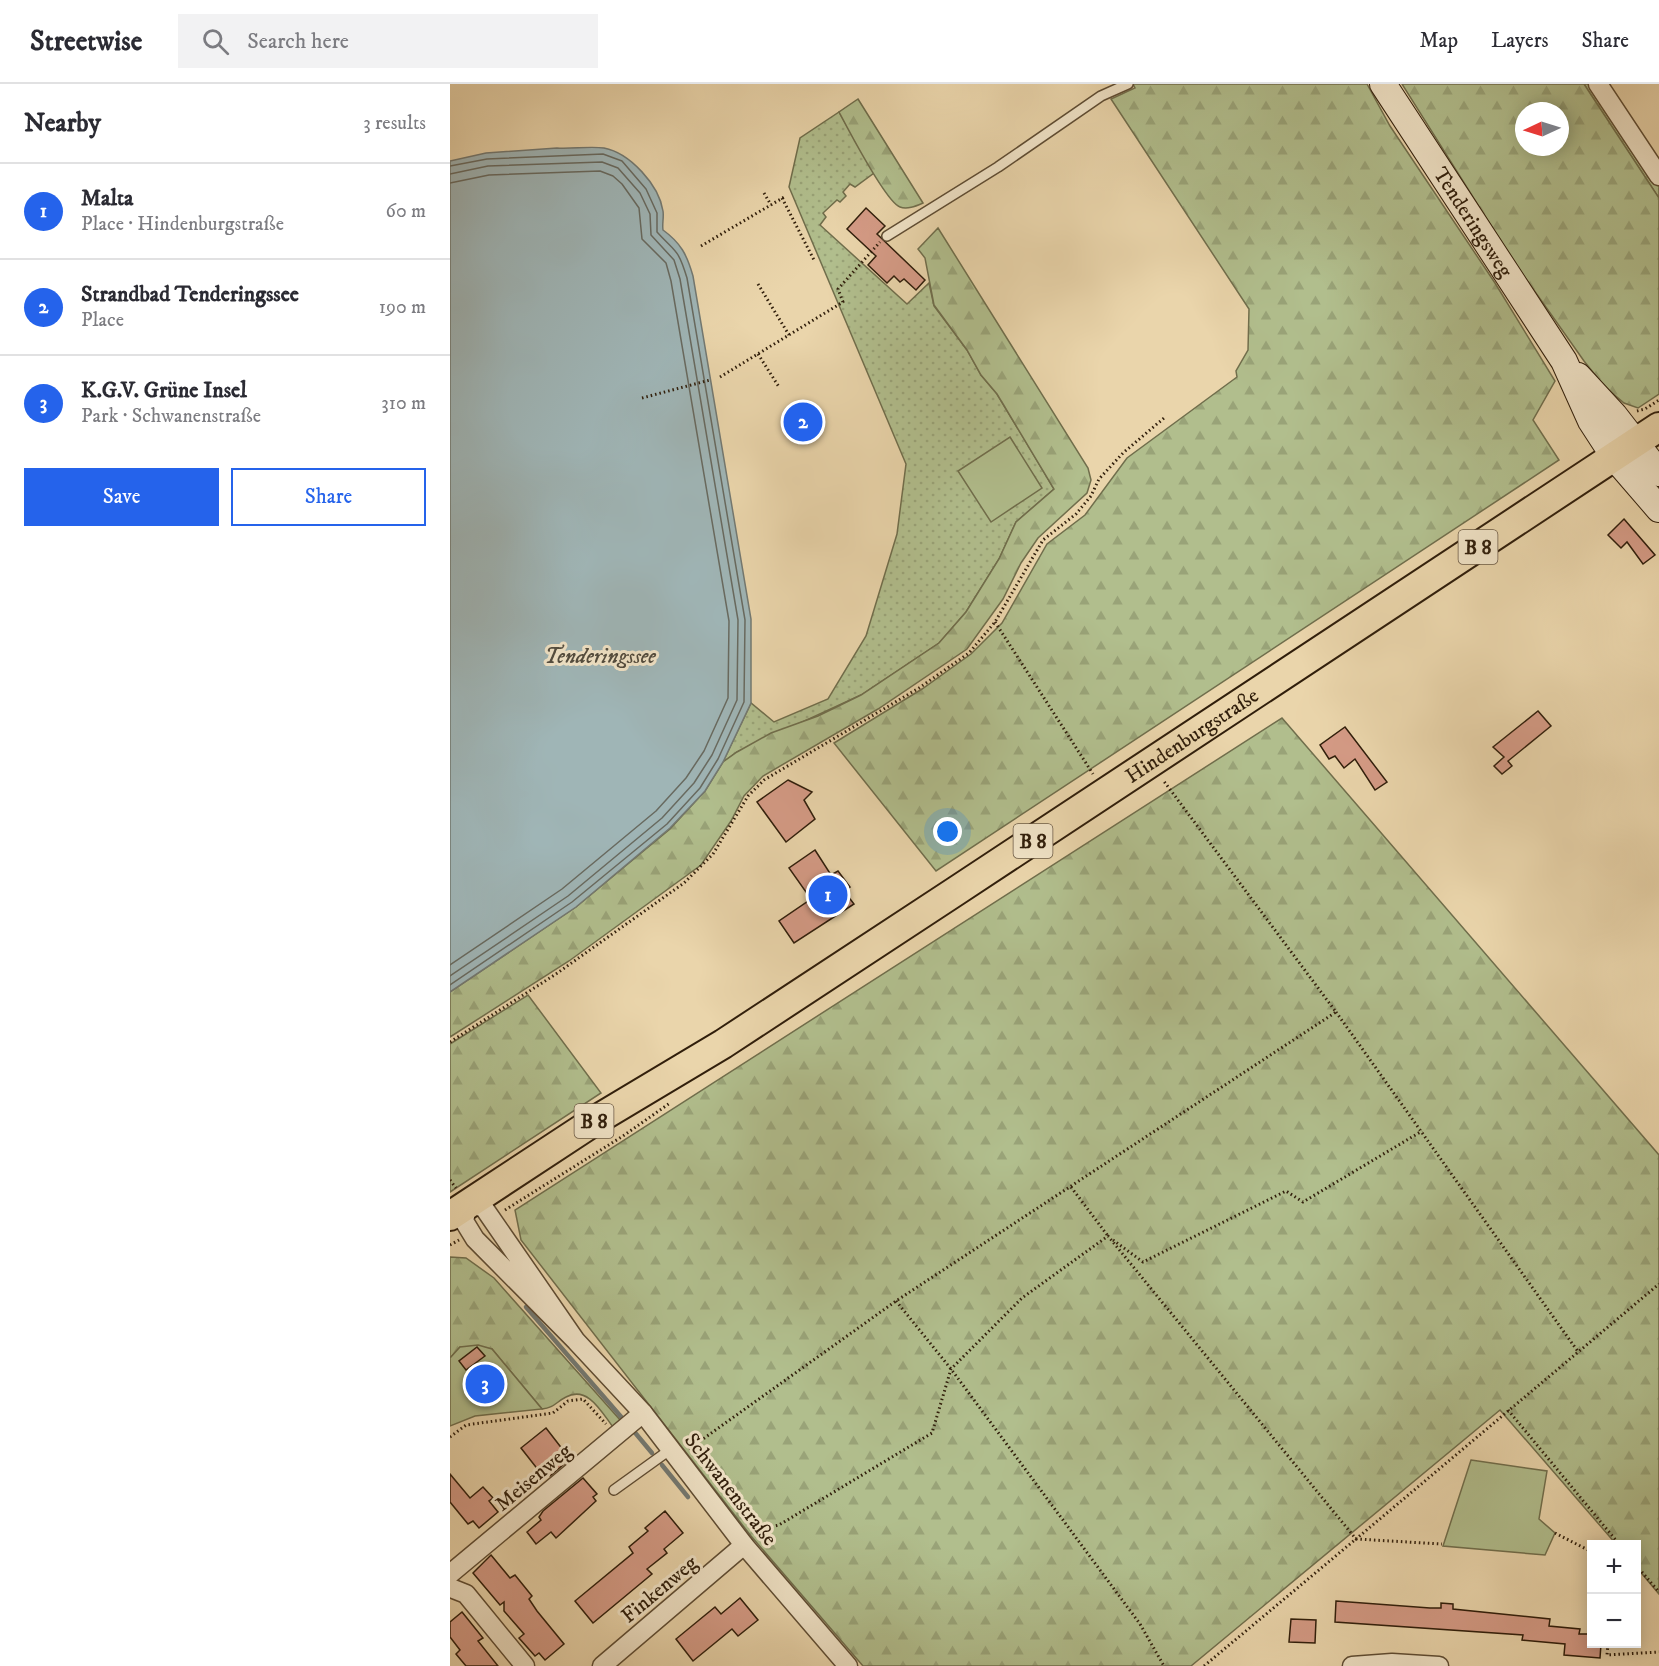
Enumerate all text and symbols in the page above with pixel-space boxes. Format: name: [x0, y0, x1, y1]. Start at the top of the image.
search box: [178, 14, 598, 68]
text: Streetwise: [30, 24, 142, 59]
icon: search: [199, 25, 232, 58]
text: Search here: [247, 28, 349, 55]
text: Map: [1419, 28, 1458, 54]
text: Layers: [1491, 28, 1549, 54]
text: Share: [1582, 28, 1629, 54]
north arrow: [1515, 102, 1569, 156]
text: Nearby: [24, 107, 101, 140]
text: 3 results: [363, 111, 426, 136]
street label: Tenderingsweg: [1427, 163, 1518, 283]
text: Malta: [81, 185, 133, 212]
text: 1: [40, 199, 47, 224]
text: 60 m: [386, 199, 426, 224]
text: Place · Hindenburgstraße: [81, 212, 284, 237]
text: Strandbad Tenderingssee: [81, 281, 299, 308]
text: 2: [39, 295, 48, 320]
text: 190 m: [379, 295, 426, 320]
text: Place: [81, 308, 124, 333]
text: K.G.V. Grüne Insel: [81, 377, 247, 404]
text: 3: [40, 391, 47, 416]
text: 310 m: [381, 391, 426, 416]
pin: 2: [784, 400, 822, 444]
text: Park · Schwanenstraße: [81, 404, 261, 429]
button: Save: [24, 468, 219, 526]
button: Share: [231, 468, 426, 526]
road number: B 8: [1458, 530, 1498, 564]
water label: Tenderingssee: [544, 643, 656, 670]
street label: Hindenburgstraße: [1121, 683, 1264, 790]
your location: [933, 817, 962, 846]
road number: B 8: [1014, 824, 1052, 858]
pin: 1: [808, 872, 848, 918]
road number: B 8: [574, 1104, 614, 1138]
pin: 3: [465, 1362, 504, 1406]
street label: Schwanenstraße: [678, 1428, 782, 1551]
street label: Meisenweg: [490, 1438, 578, 1517]
map controls: [1587, 1540, 1641, 1648]
button: +: [1587, 1540, 1641, 1594]
street label: Finkenweg: [616, 1550, 704, 1629]
button: −: [1587, 1594, 1641, 1648]

